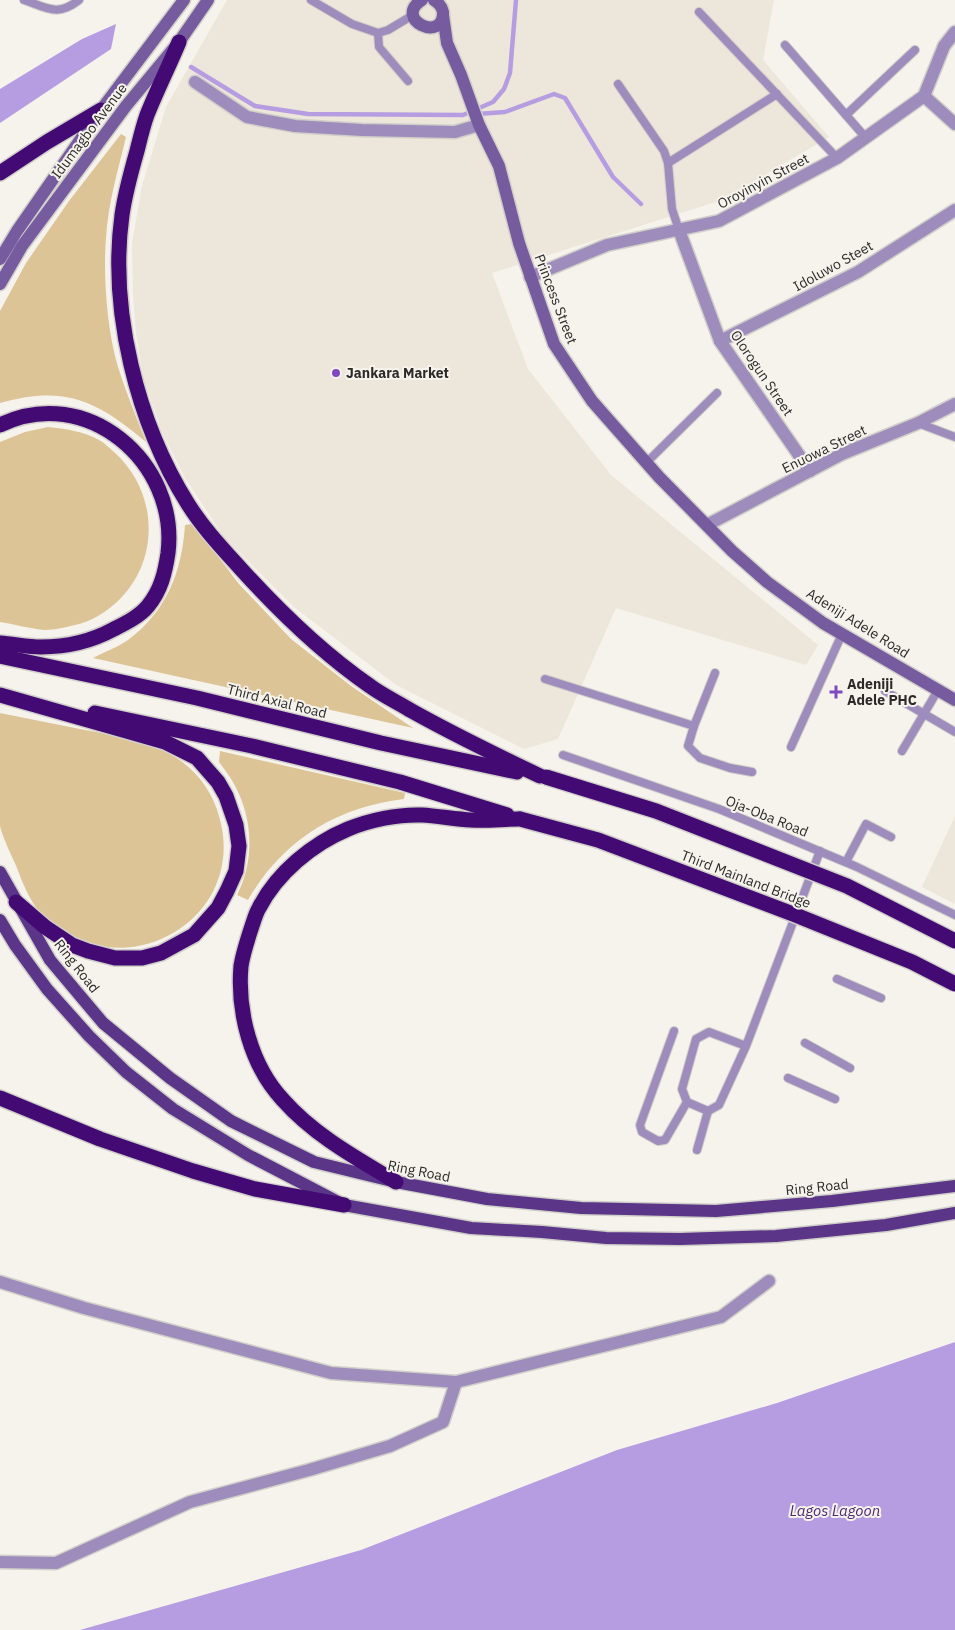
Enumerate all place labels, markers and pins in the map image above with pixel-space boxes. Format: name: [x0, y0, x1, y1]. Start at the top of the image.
place label: Jankara Market: [346, 364, 449, 382]
marker: Jankara Market: [330, 367, 342, 379]
place label: Adeniji Adele PHC: [847, 675, 917, 709]
marker: Adeniji Adele PHC: [829, 685, 843, 699]

